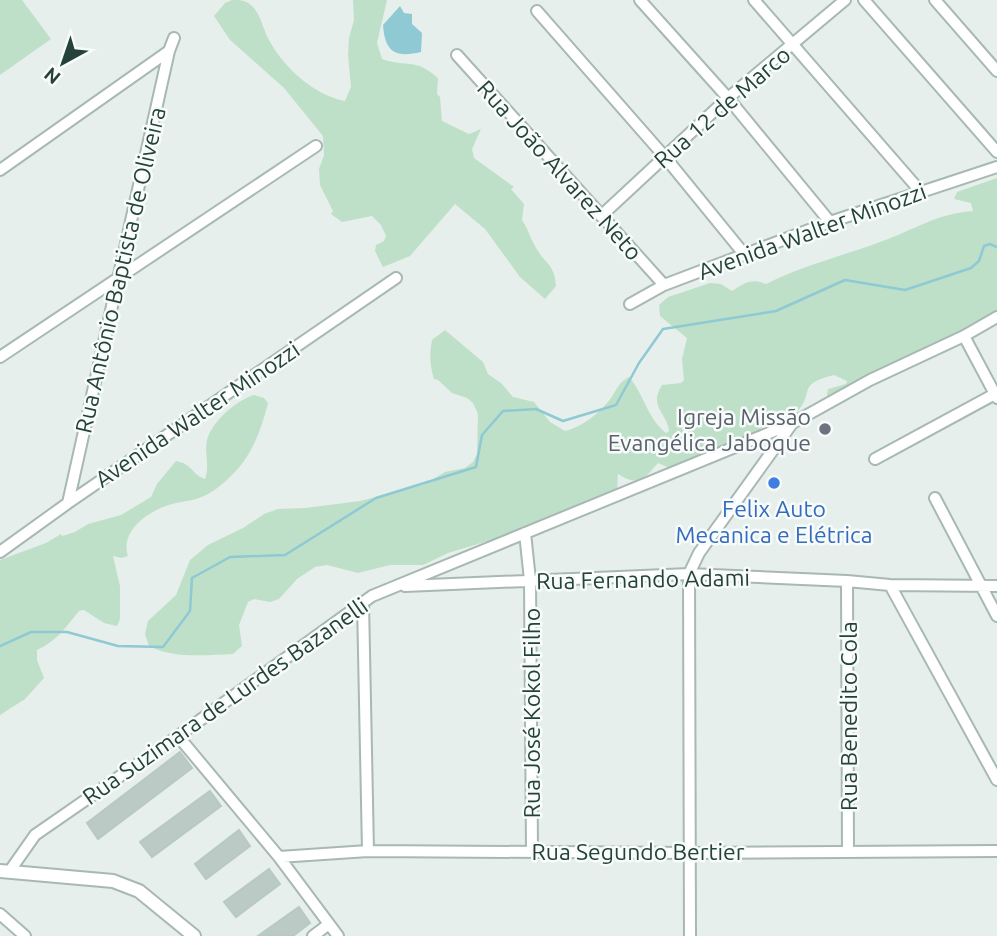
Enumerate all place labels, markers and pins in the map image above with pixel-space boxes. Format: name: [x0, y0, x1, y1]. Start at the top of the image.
place label: Igreja Missão Evangélica Jaboque: [608, 404, 811, 455]
marker: Igreja Missão Evangélica Jaboque: [817, 421, 833, 437]
marker: Felix Auto Mecanica e Elétrica: [766, 475, 782, 491]
place label: Felix Auto Mecanica e Elétrica: [676, 496, 872, 547]

